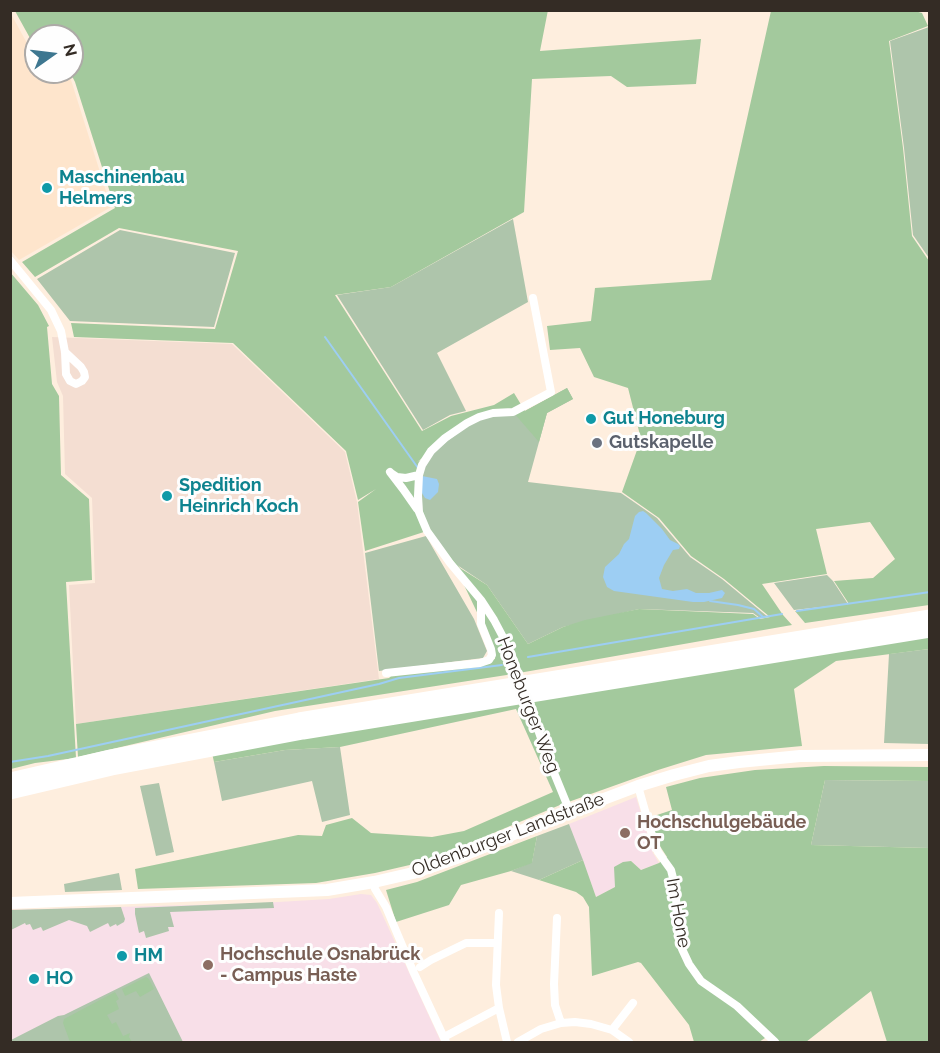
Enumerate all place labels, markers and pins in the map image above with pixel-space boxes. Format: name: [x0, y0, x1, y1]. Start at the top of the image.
place label: Maschinenbau Helmers: [59, 167, 185, 210]
marker: Maschinenbau Helmers: [40, 181, 54, 195]
place label: Gut Honeburg: [603, 408, 725, 430]
marker: Gut Honeburg: [584, 412, 598, 426]
place label: Gutskapelle: [609, 432, 714, 454]
marker: Gutskapelle: [590, 436, 604, 450]
place label: Spedition Heinrich Koch: [179, 475, 299, 518]
marker: Spedition Heinrich Koch: [160, 489, 174, 503]
place label: Hochschulgebäude OT: [637, 812, 806, 854]
marker: Hochschulgebäude OT: [618, 826, 632, 840]
place label: Hochschule Osnabrück - Campus Haste: [220, 944, 420, 986]
place label: HM: [134, 945, 163, 967]
marker: HM: [115, 949, 129, 963]
marker: Hochschule Osnabrück - Campus Haste: [201, 958, 215, 972]
place label: HO: [46, 968, 73, 990]
marker: HO: [27, 972, 41, 986]

